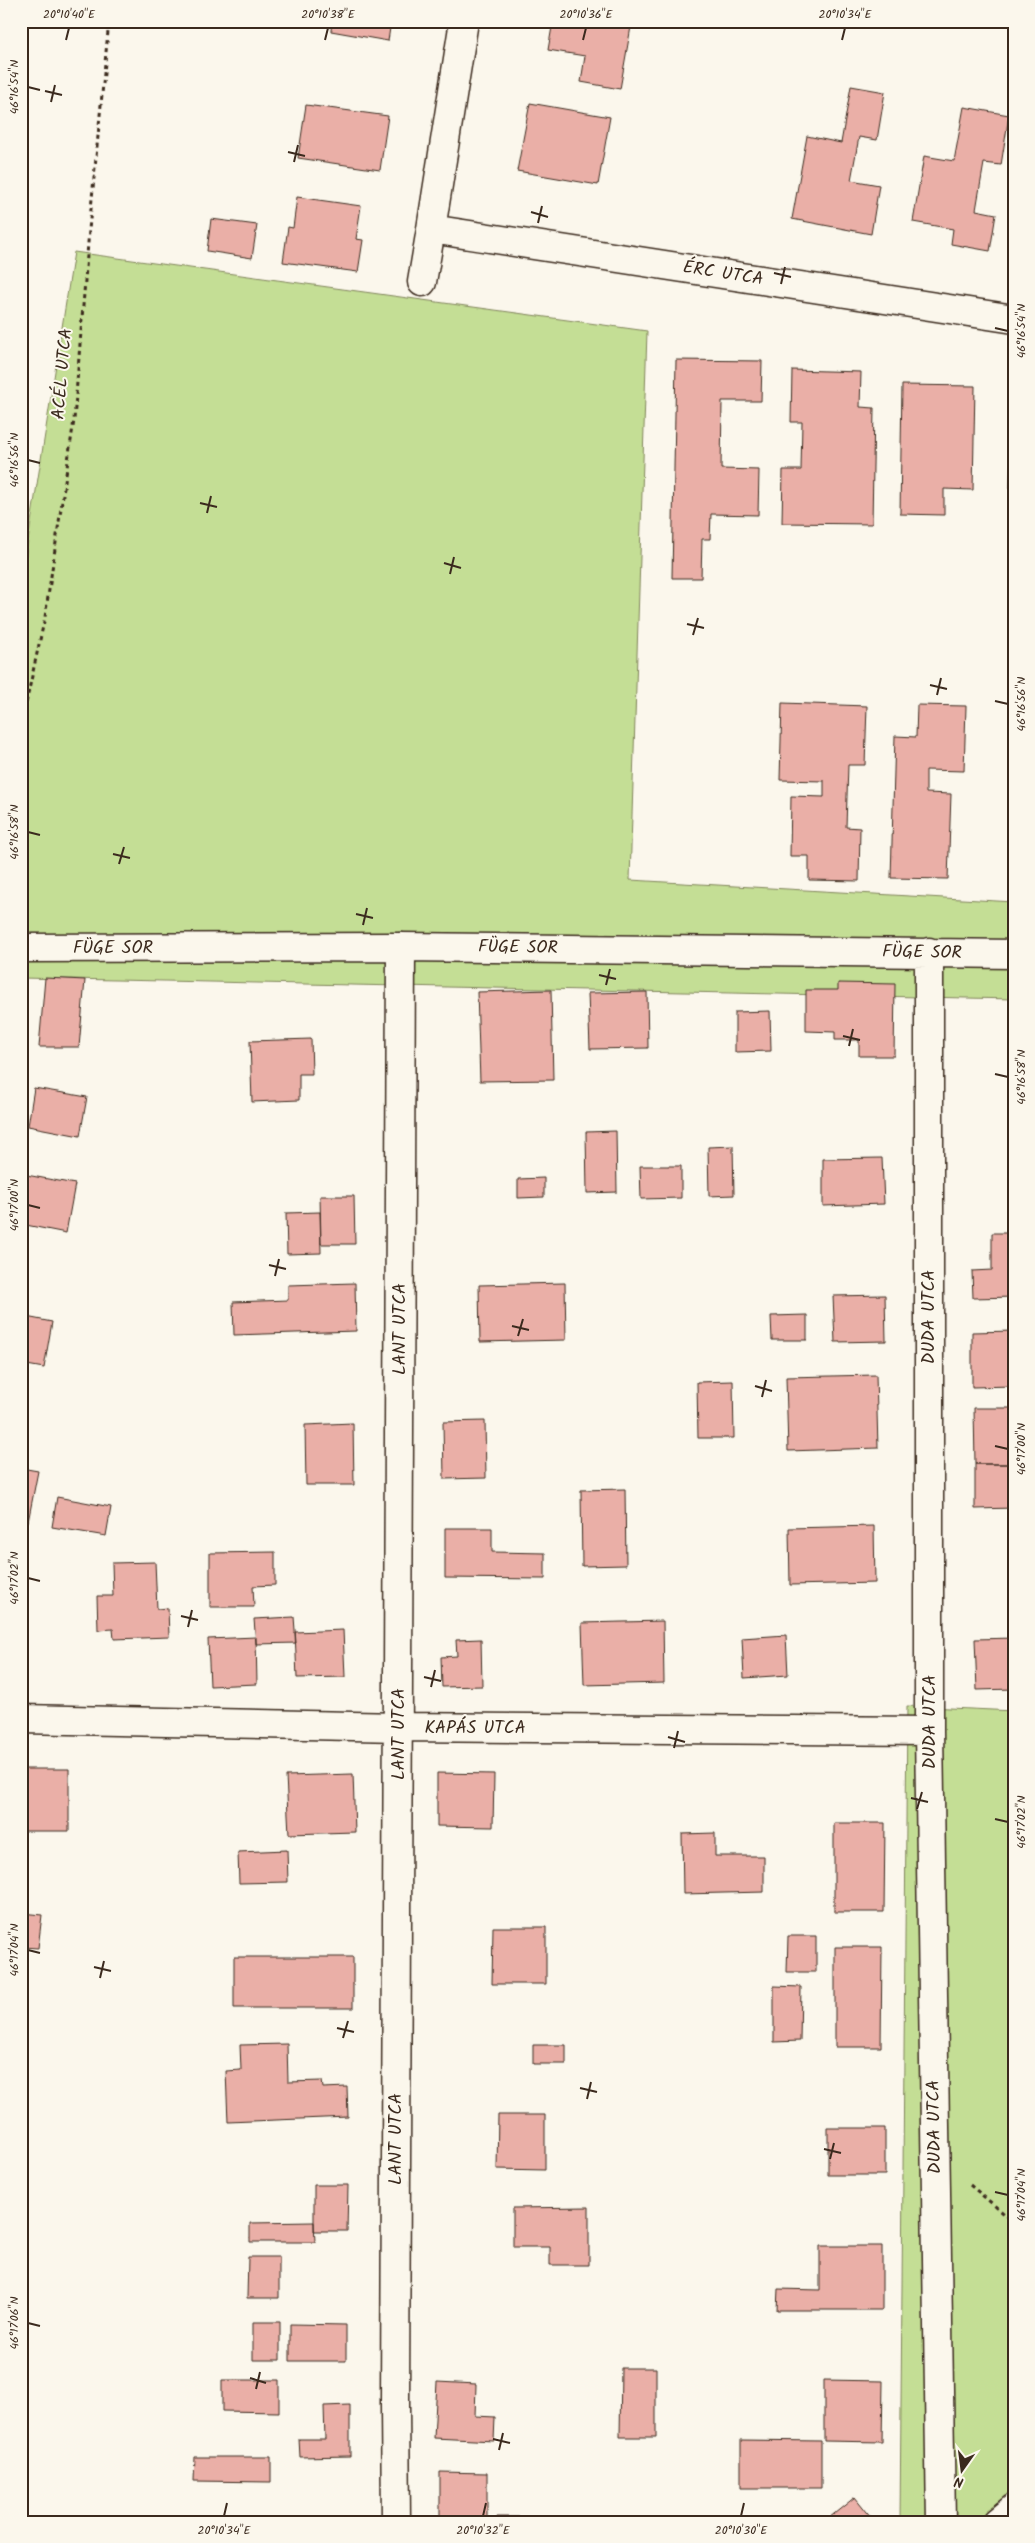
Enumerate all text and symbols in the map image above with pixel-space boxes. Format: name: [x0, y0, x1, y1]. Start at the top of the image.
text: 20°10'40"E: [43, 5, 96, 24]
text: 20°10'38"E: [301, 5, 356, 24]
text: 20°10'36"E: [559, 5, 614, 24]
text: 20°10'34"E: [818, 5, 872, 24]
text: 46°16'54"N: [5, 60, 24, 114]
street label: ÉRC UTCA: [681, 253, 765, 295]
text: 46°16'54"N: [1012, 304, 1031, 358]
street label: ACÉL UTCA: [45, 327, 81, 421]
text: 46°16'56"N: [5, 433, 24, 487]
text: 46°16'56"N: [1012, 677, 1031, 731]
text: 46°16'58"N: [5, 804, 24, 860]
street label: FÜGE SOR: [478, 933, 558, 963]
street label: FÜGE SOR: [73, 934, 153, 963]
street label: FÜGE SOR: [882, 938, 962, 968]
text: 46°16'58"N: [1012, 1049, 1031, 1105]
text: 46°17'00"N: [5, 1179, 24, 1231]
street label: DUDA UTCA: [915, 1270, 944, 1364]
street label: LANT UTCA: [386, 1283, 415, 1375]
text: 46°17'00"N: [1012, 1423, 1031, 1475]
text: 46°17'02"N: [5, 1551, 24, 1605]
street label: DUDA UTCA: [916, 1675, 945, 1769]
street label: LANT UTCA: [385, 1688, 414, 1780]
street label: KAPÁS UTCA: [424, 1714, 526, 1743]
text: 46°17'02"N: [1012, 1795, 1031, 1849]
text: 46°17'04"N: [5, 1923, 24, 1977]
street label: DUDA UTCA: [920, 2080, 950, 2174]
street label: LANT UTCA: [382, 2093, 411, 2185]
text: 46°17'04"N: [1012, 2168, 1031, 2222]
text: 46°17'06"N: [5, 2296, 24, 2350]
north arrow: [938, 2446, 988, 2496]
text: N: [952, 2470, 966, 2493]
text: 20°10'34"E: [197, 2521, 251, 2540]
text: 20°10'32"E: [456, 2521, 511, 2540]
text: 20°10'30"E: [715, 2521, 768, 2540]

